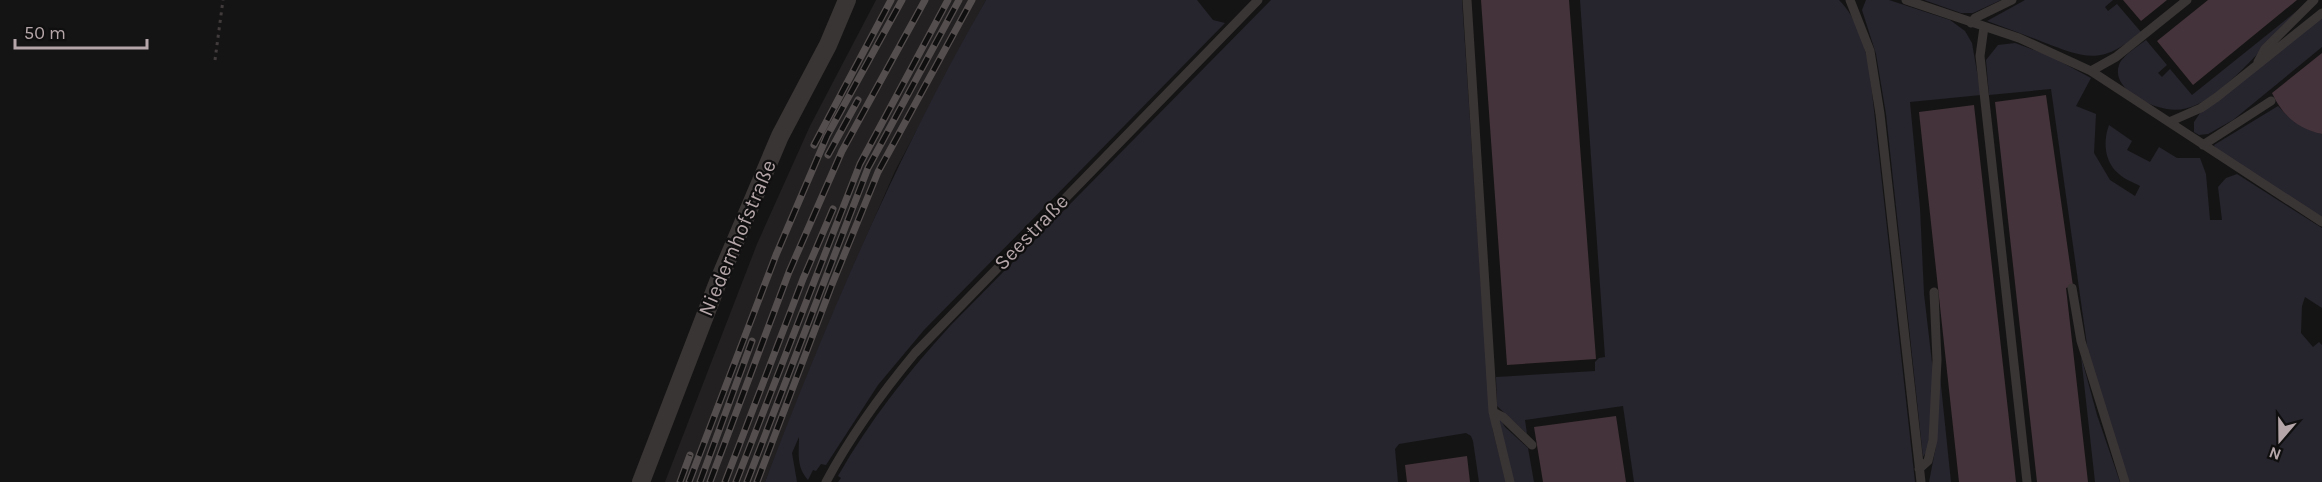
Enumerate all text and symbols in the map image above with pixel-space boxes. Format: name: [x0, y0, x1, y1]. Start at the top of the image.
scale bar: [15, 12, 147, 50]
text: 50 m: [24, 22, 66, 44]
street label: Niedernhofstraße: [693, 156, 781, 320]
street label: Seestraße: [989, 189, 1073, 275]
north arrow: [2250, 410, 2310, 470]
text: N: [2266, 443, 2284, 465]

